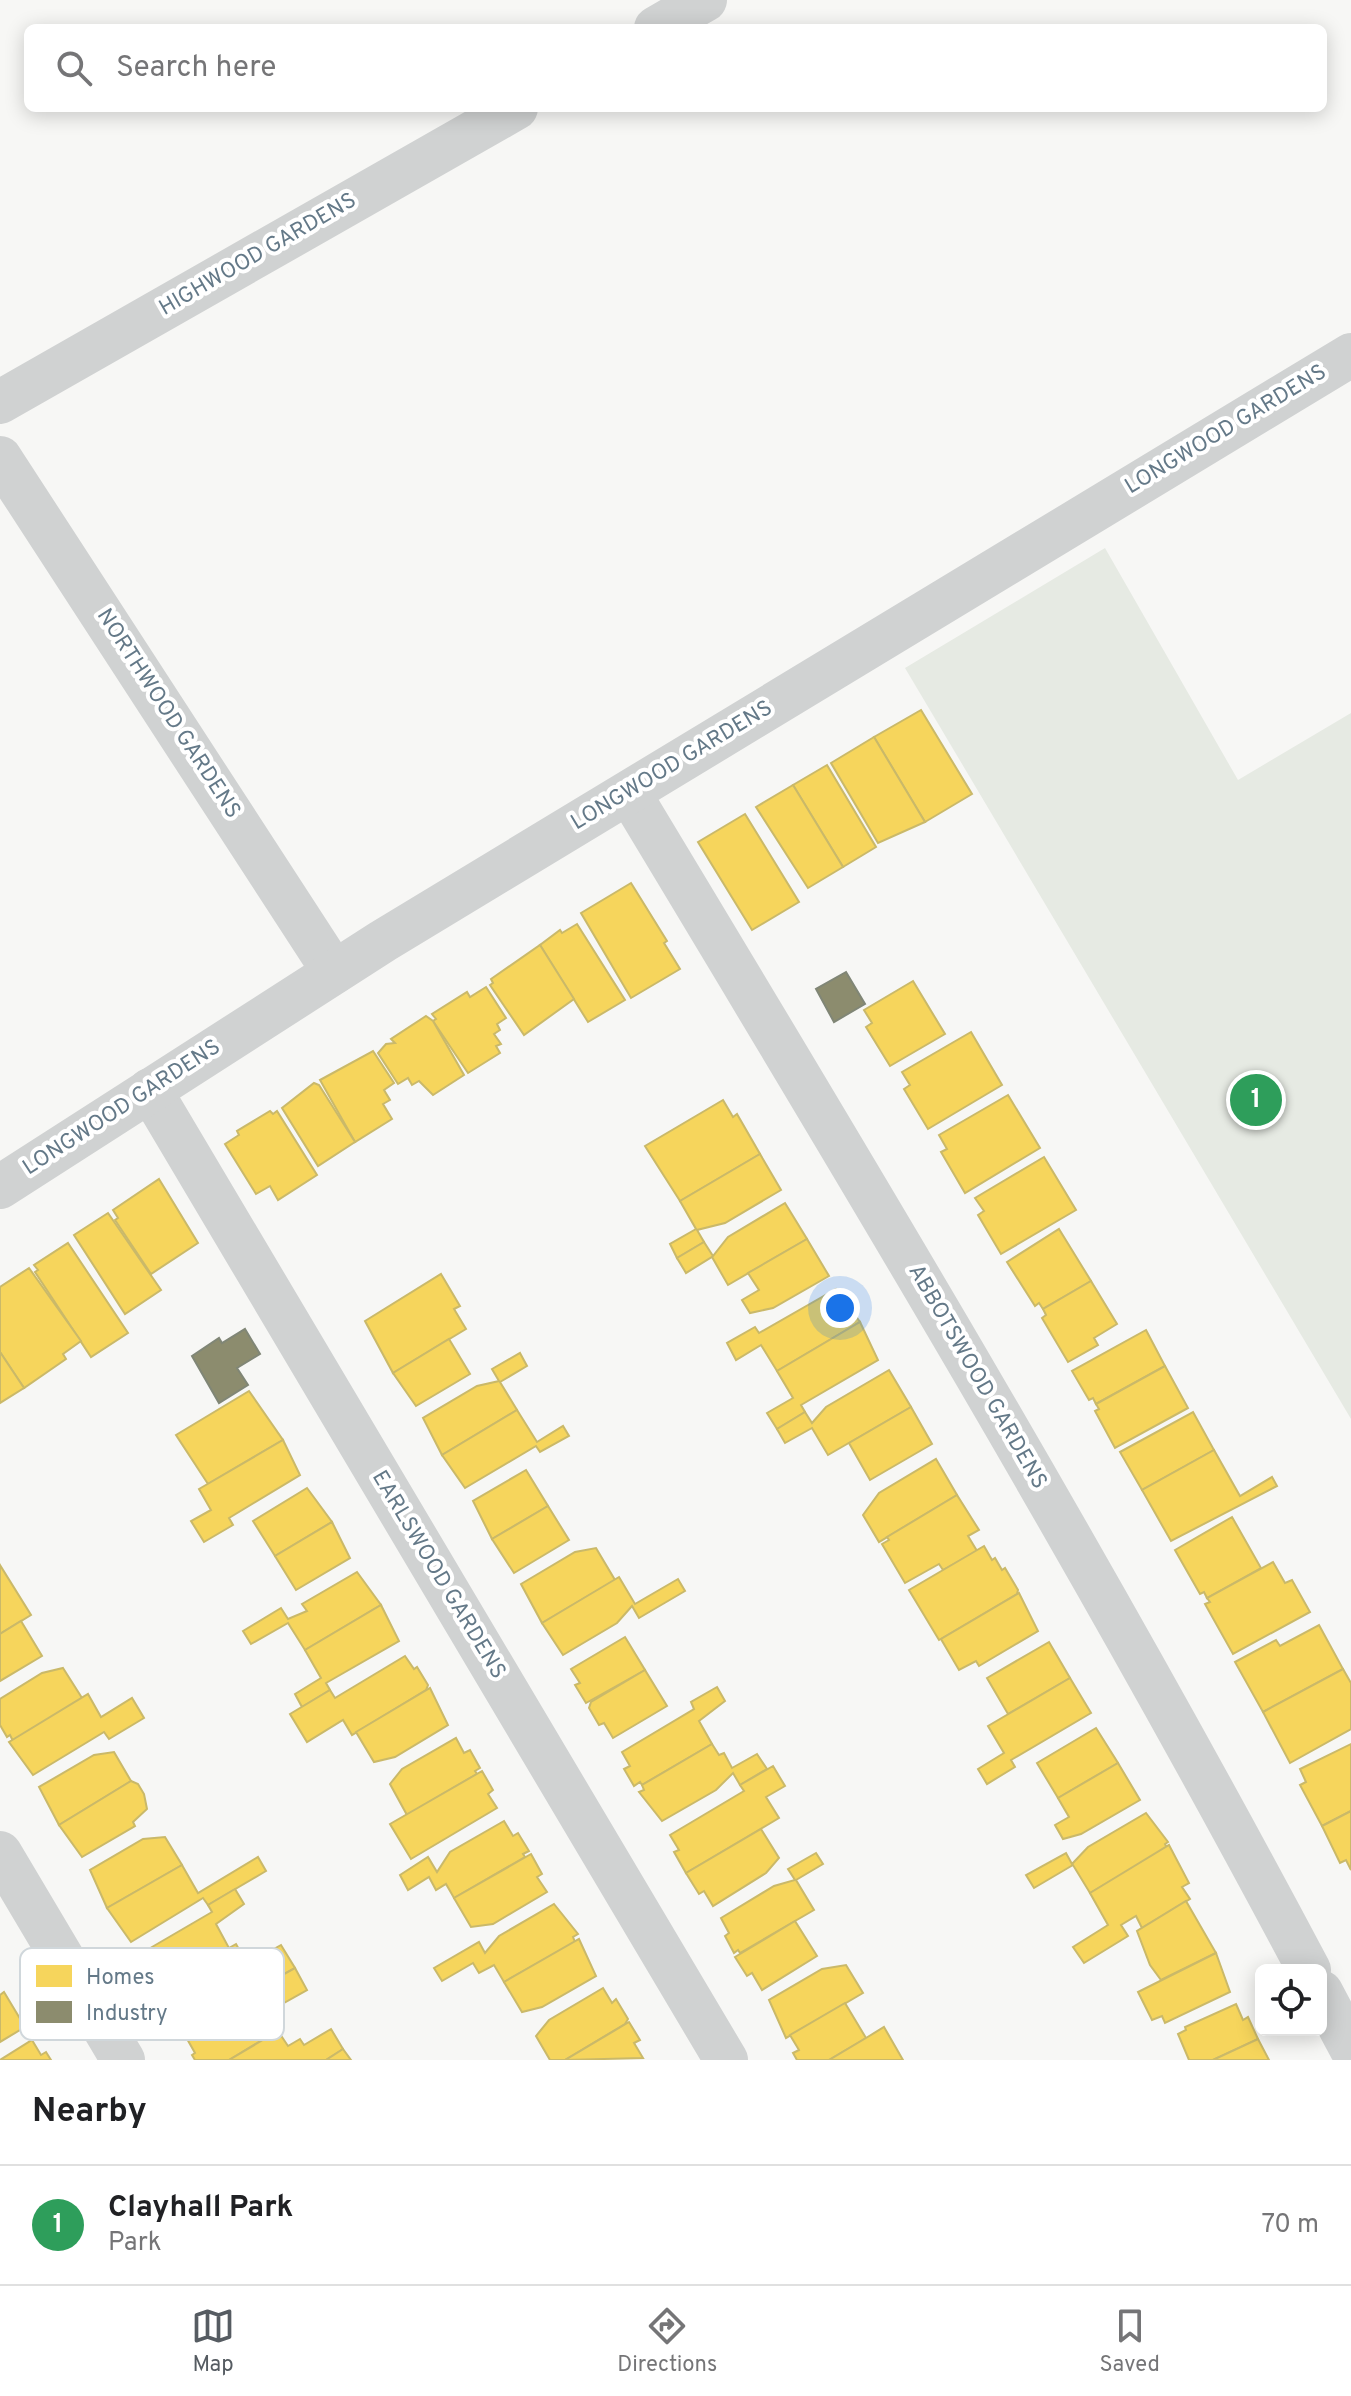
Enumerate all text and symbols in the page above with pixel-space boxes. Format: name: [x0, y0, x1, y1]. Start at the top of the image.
search box: [24, 24, 1327, 112]
icon: search: [52, 46, 96, 90]
text: Search here: [116, 50, 276, 87]
street label: HIGHWOOD GARDENS: [155, 188, 361, 322]
street label: LONGWOOD GARDENS: [1120, 359, 1332, 501]
street label: NORTHWOOD GARDENS: [90, 604, 246, 824]
street label: LONGWOOD GARDENS: [566, 695, 778, 837]
street label: LONGWOOD GARDENS: [18, 1034, 226, 1182]
pin: 1: [1230, 1070, 1282, 1130]
street label: ABBOTSWOOD GARDENS: [902, 1260, 1052, 1494]
your location: [820, 1288, 860, 1328]
street label: EARLSWOOD GARDENS: [365, 1466, 511, 1684]
legend: [20, 1948, 284, 2040]
map controls: [1255, 1964, 1327, 2036]
button: locate: [1255, 1964, 1327, 2036]
text: Homes: [86, 1965, 155, 1992]
text: Industry: [86, 2001, 168, 2028]
text: Nearby: [32, 2091, 147, 2134]
text: Clayhall Park: [108, 2190, 293, 2227]
text: 1: [53, 2209, 63, 2242]
text: 70 m: [1261, 2209, 1319, 2242]
text: Park: [108, 2227, 162, 2260]
tab: Map: [191, 2304, 235, 2379]
tab: Directions: [617, 2304, 717, 2379]
tab: Saved: [1099, 2304, 1160, 2379]

